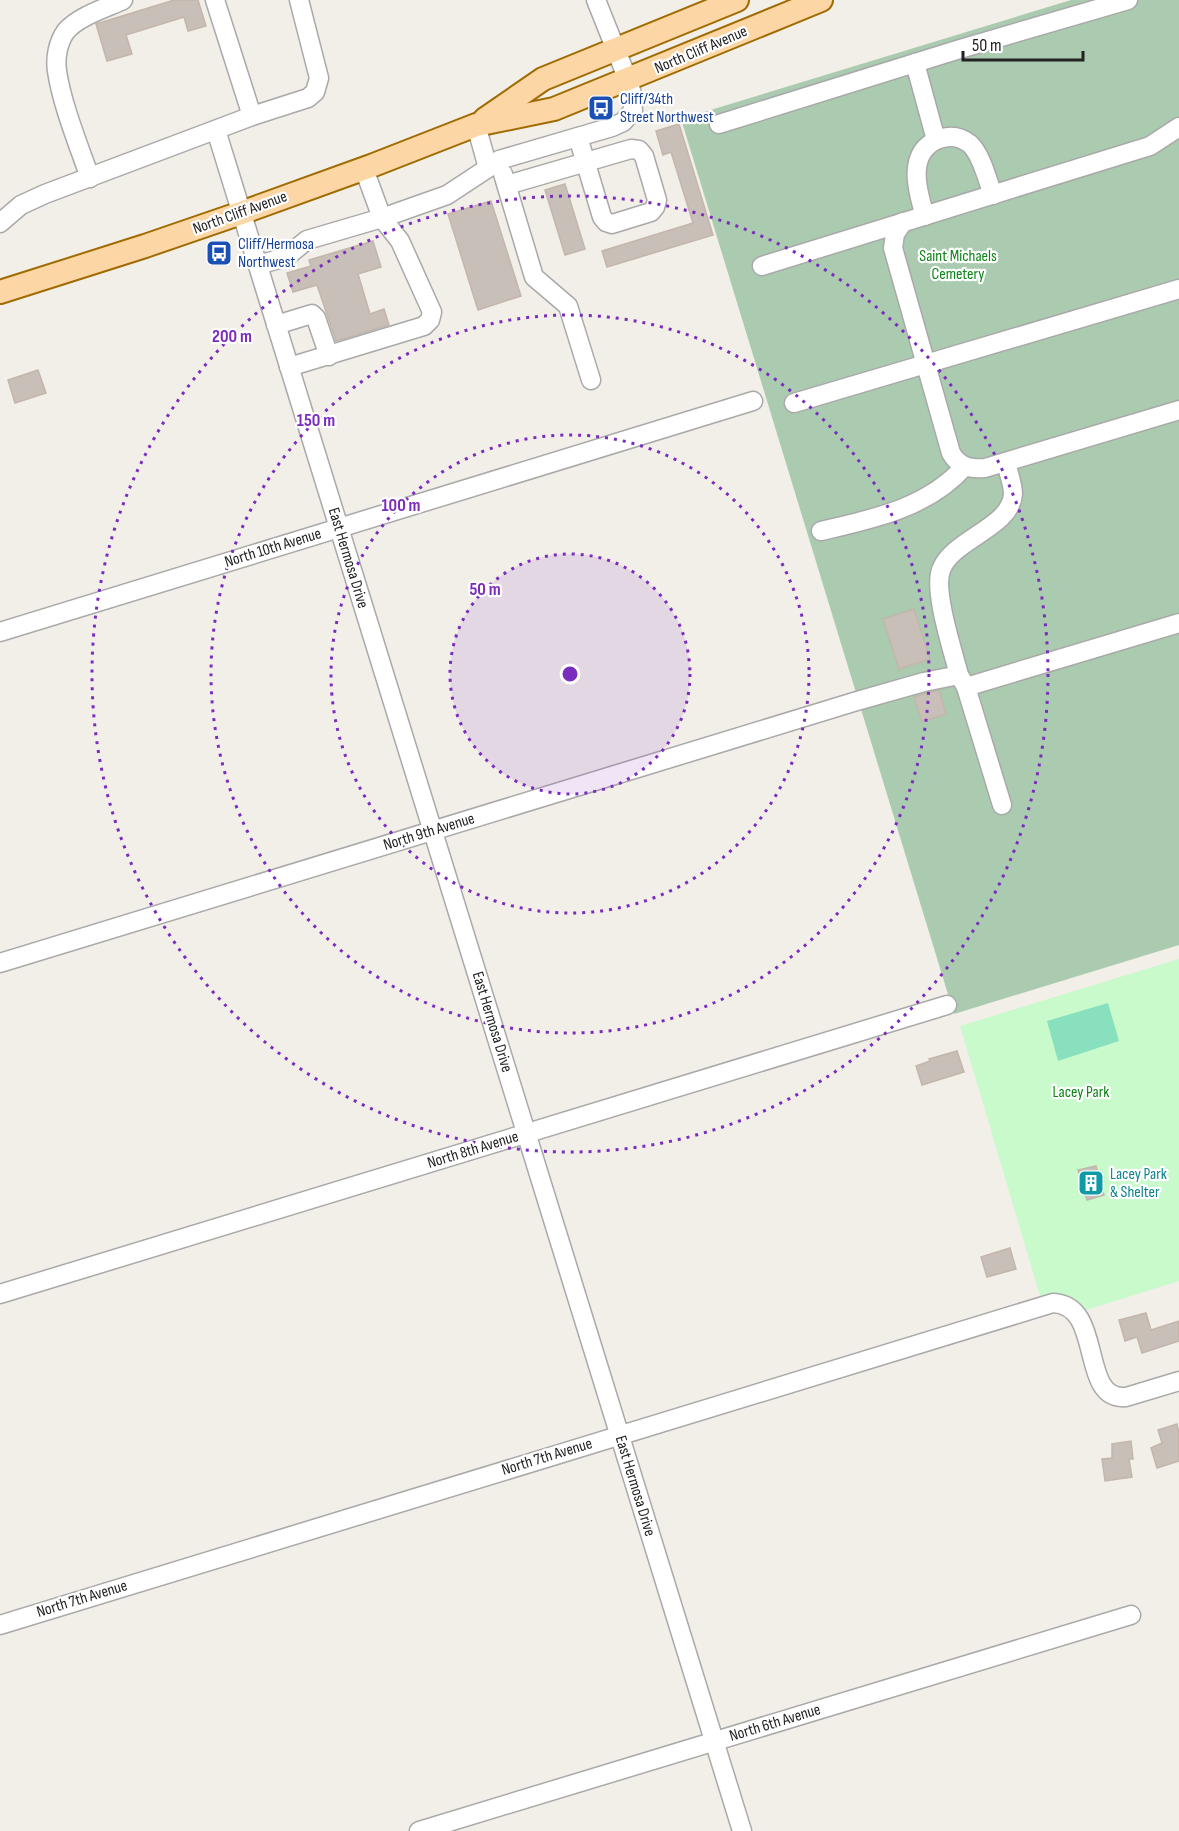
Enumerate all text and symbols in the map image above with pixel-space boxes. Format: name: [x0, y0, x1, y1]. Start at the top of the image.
street label: North Cliff Avenue: [652, 22, 750, 78]
scale bar: [963, 24, 1083, 62]
text: 50 m: [972, 35, 1002, 56]
place label: Cliff/34th Street Northwest: [620, 90, 714, 127]
bus stop icon: Cliff/34th Street Northwest: [586, 93, 616, 123]
street label: North Cliff Avenue: [190, 187, 290, 239]
place label: Cliff/Hermosa Northwest: [238, 235, 314, 272]
bus stop icon: Cliff/Hermosa Northwest: [204, 238, 234, 268]
park label: Saint Michaels Cemetery: [919, 247, 997, 284]
text: 200 m: [212, 326, 252, 347]
text: 150 m: [297, 410, 335, 431]
text: 100 m: [382, 495, 421, 516]
street label: East Hermosa Drive: [324, 505, 372, 611]
street label: North 10th Avenue: [222, 524, 324, 572]
text: 50 m: [469, 579, 501, 600]
centre of rings: [560, 664, 580, 684]
street label: North 9th Avenue: [381, 809, 477, 855]
street label: East Hermosa Drive: [468, 969, 516, 1075]
park label: Lacey Park: [1053, 1083, 1109, 1102]
street label: North 8th Avenue: [425, 1127, 521, 1173]
place label: Lacey Park & Shelter: [1110, 1165, 1167, 1202]
building icon: Lacey Park & Shelter: [1076, 1168, 1106, 1198]
street label: East Hermosa Drive: [611, 1433, 659, 1539]
street label: North 7th Avenue: [499, 1434, 595, 1480]
street label: North 7th Avenue: [34, 1576, 130, 1622]
street label: North 6th Avenue: [727, 1700, 823, 1746]

